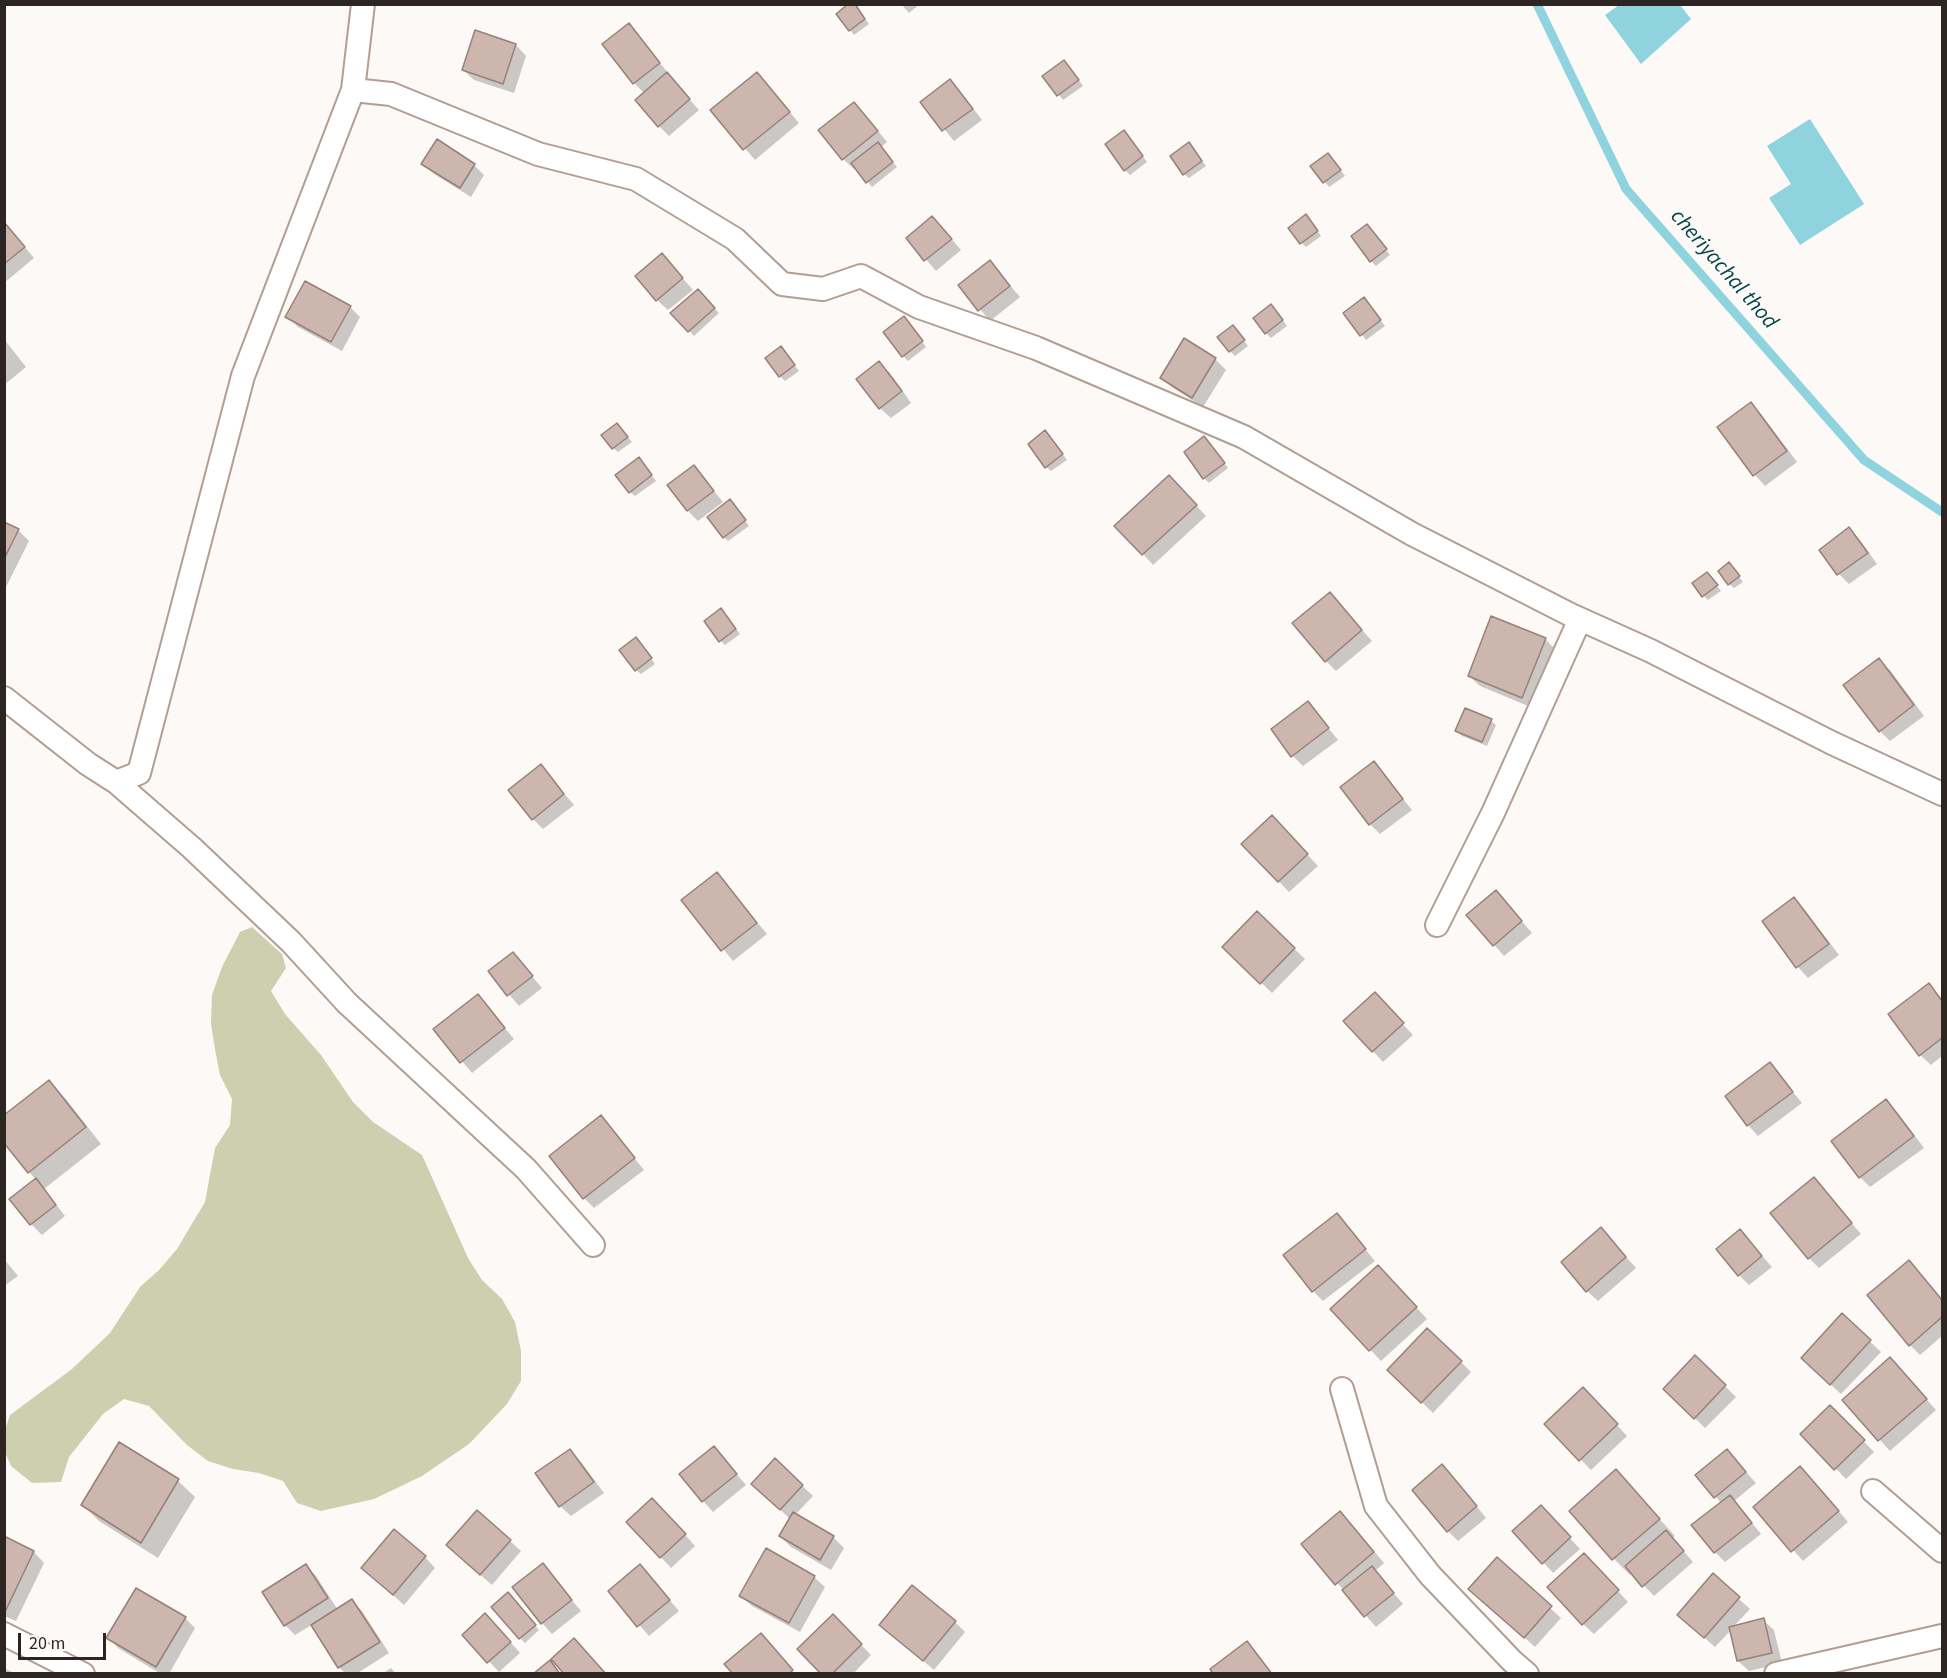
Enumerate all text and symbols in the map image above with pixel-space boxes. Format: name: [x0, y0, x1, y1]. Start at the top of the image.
water label: cheriyachal thod: [1664, 205, 1782, 335]
scale bar: [21, 1621, 110, 1659]
text: 20 m: [29, 1631, 65, 1656]

